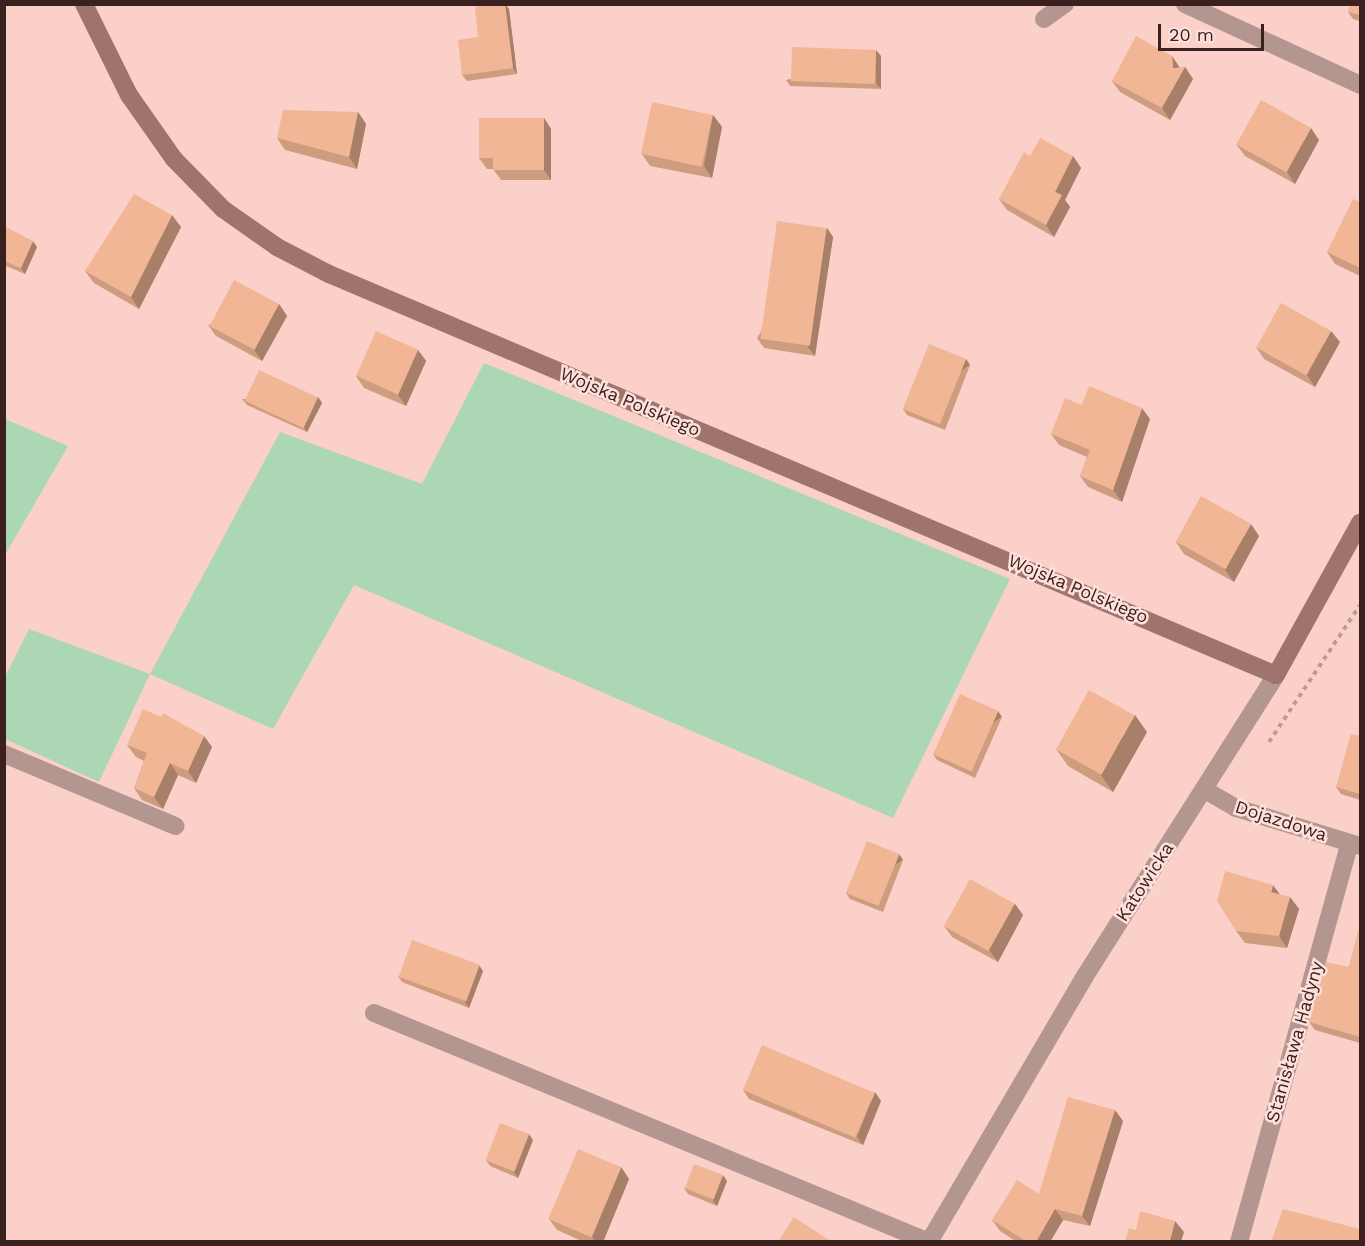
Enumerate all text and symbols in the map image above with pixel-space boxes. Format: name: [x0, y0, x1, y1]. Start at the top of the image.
scale bar: [1161, 12, 1268, 50]
text: 20 m: [1169, 24, 1214, 45]
street label: Wojska Polskiego: [557, 363, 703, 441]
street label: Wojska Polskiego: [1005, 550, 1151, 628]
street label: Dojazdowa: [1232, 796, 1330, 846]
street label: Katowicka: [1112, 839, 1178, 925]
street label: Stanisława Hadyny: [1262, 959, 1328, 1125]

